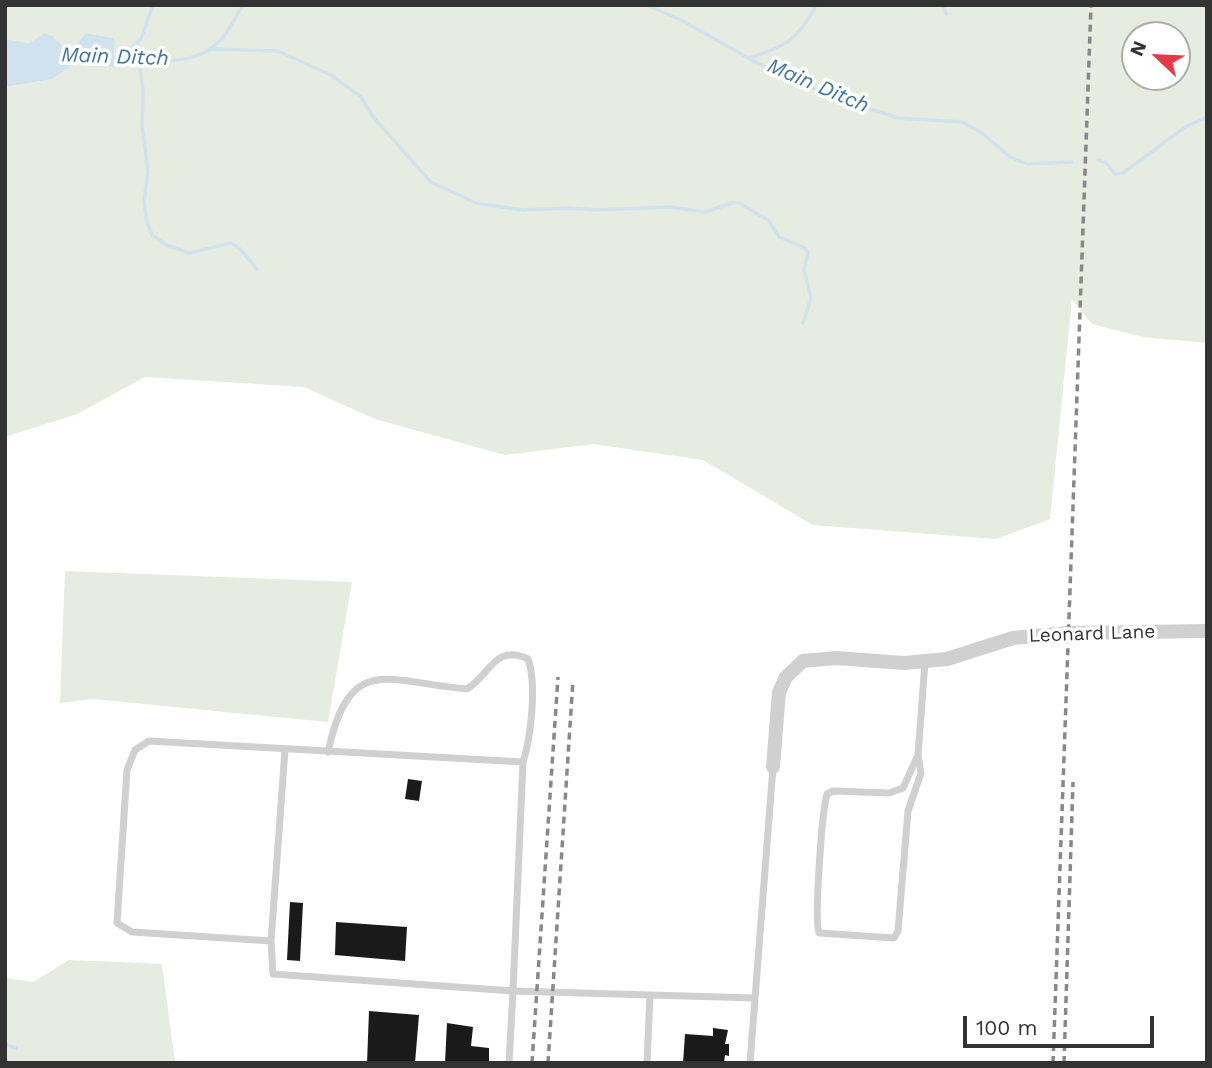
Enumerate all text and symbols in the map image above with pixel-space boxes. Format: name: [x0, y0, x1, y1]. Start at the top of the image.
north arrow: [1121, 21, 1191, 91]
text: N: [1125, 37, 1151, 59]
water label: Main Ditch: [61, 43, 169, 71]
water label: Main Ditch: [763, 53, 873, 119]
street label: Leonard Lane: [1028, 620, 1156, 648]
scale bar: [967, 1002, 1158, 1046]
text: 100 m: [976, 1015, 1038, 1040]

